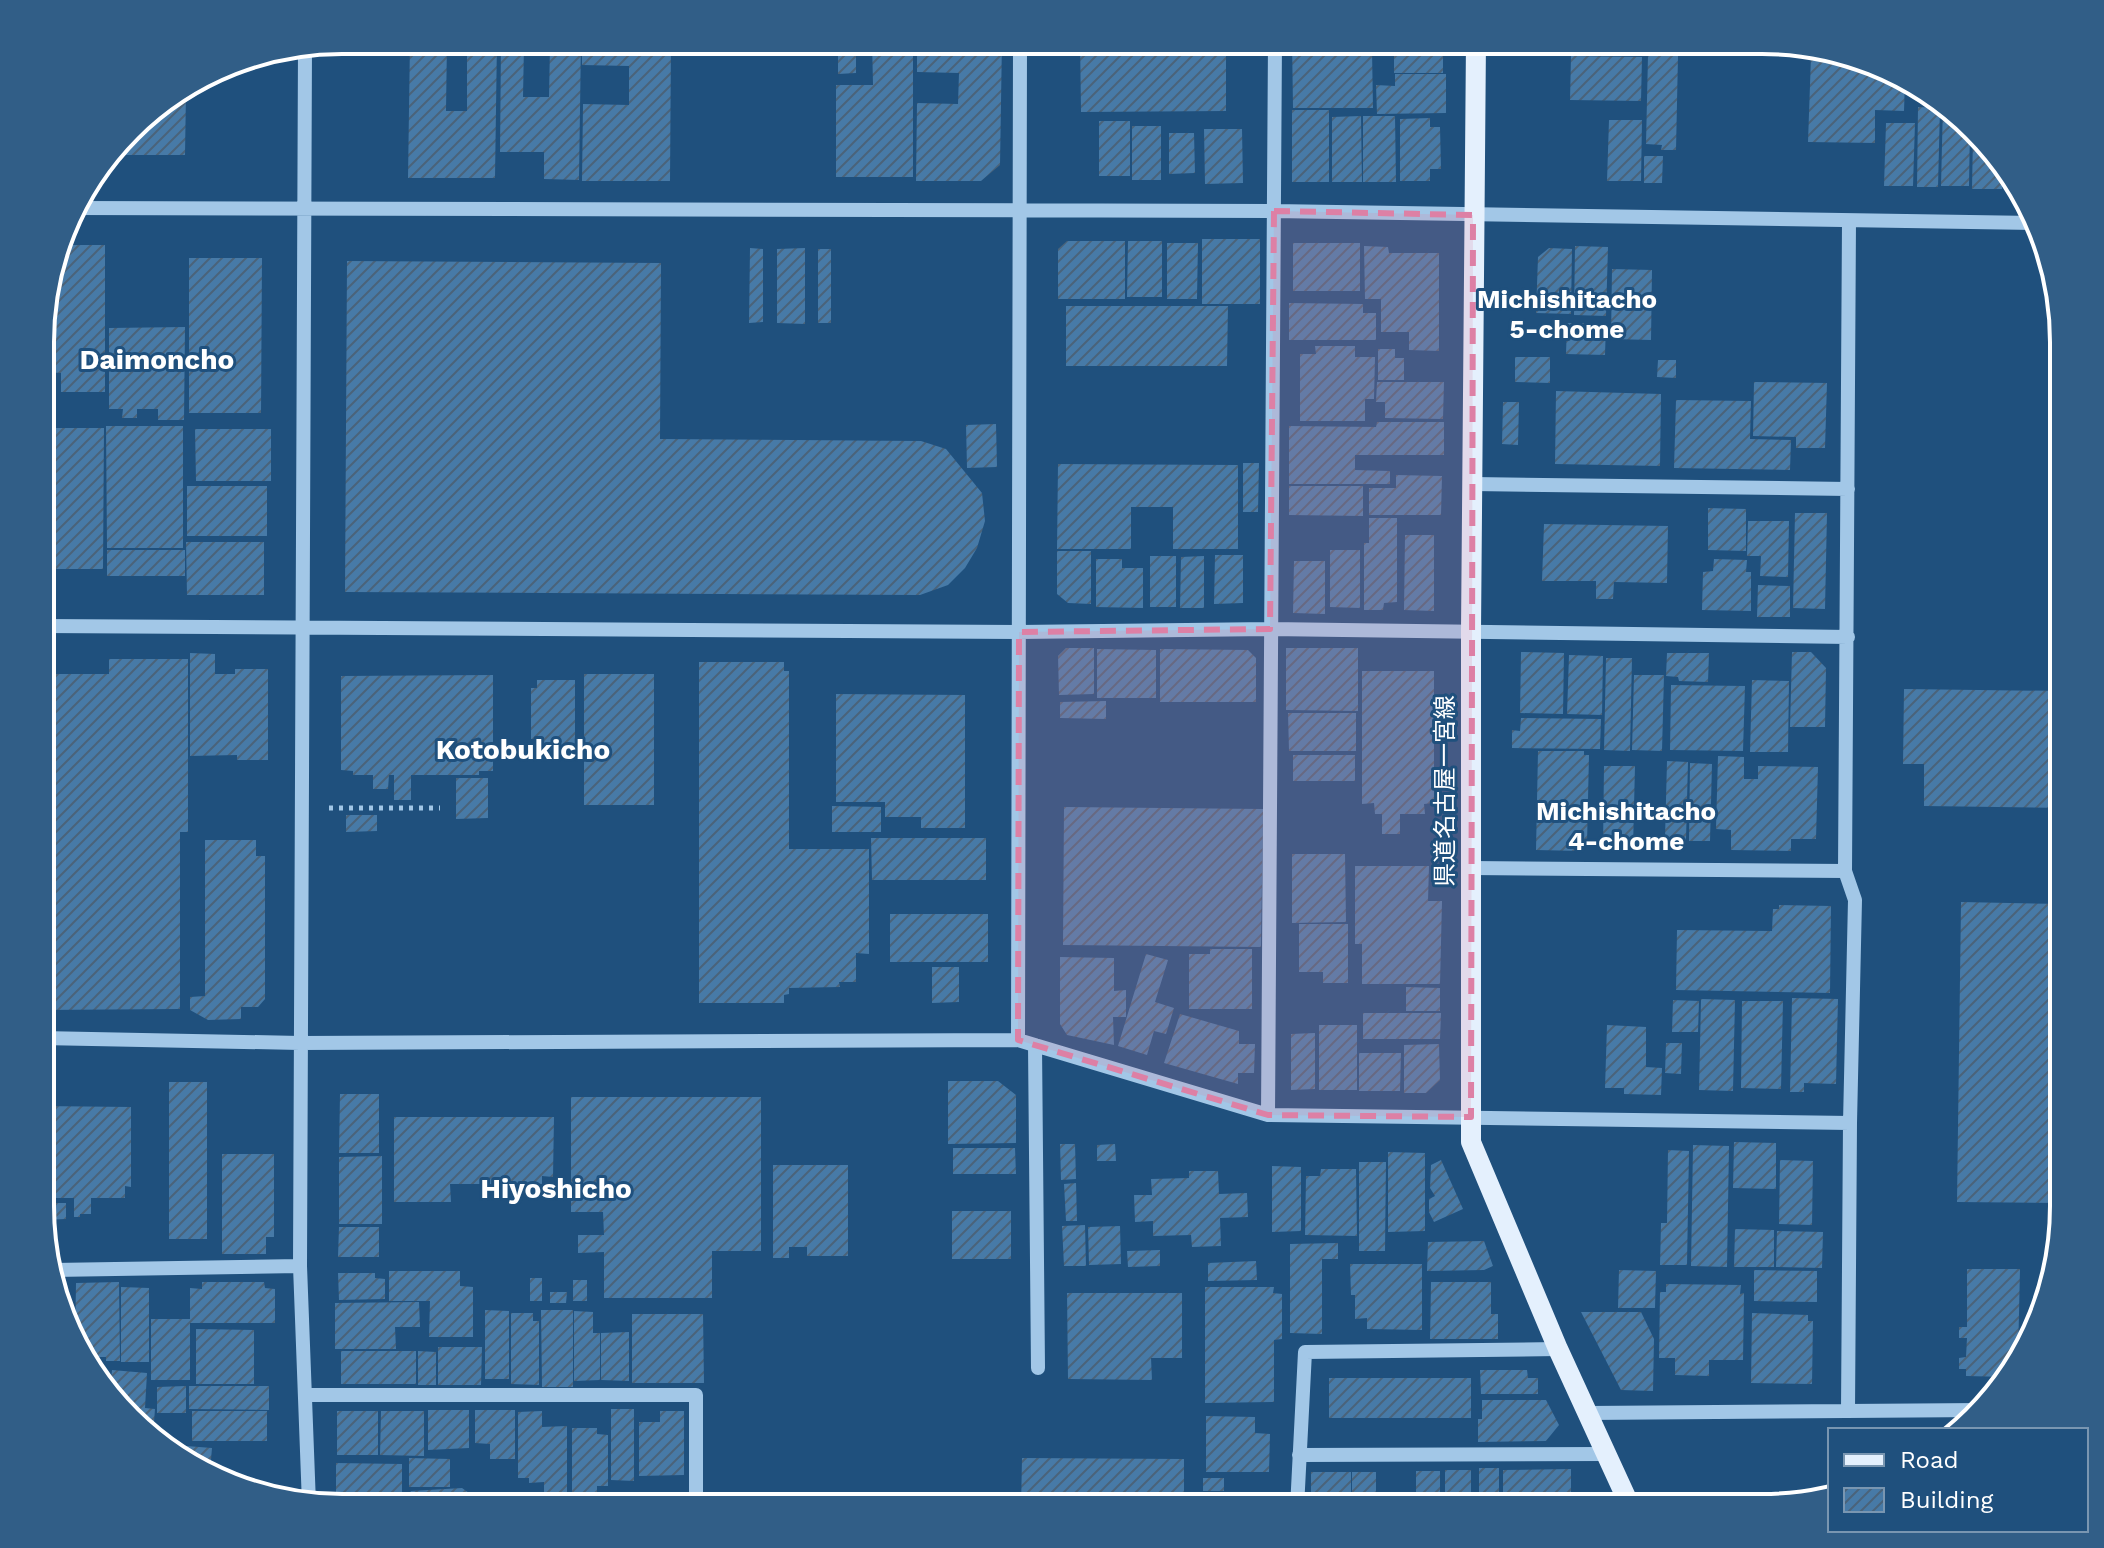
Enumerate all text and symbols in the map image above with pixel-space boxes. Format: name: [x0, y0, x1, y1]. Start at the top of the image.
district label: Michishitacho 5-chome: [1477, 284, 1657, 344]
district label: Daimoncho: [80, 343, 234, 376]
street label: 県道名古屋一宮線: [1431, 695, 1459, 887]
district label: Kotobukicho: [436, 733, 610, 766]
district label: Michishitacho 4-chome: [1536, 796, 1716, 856]
district label: Hiyoshicho: [480, 1172, 632, 1205]
legend: [1828, 1428, 2088, 1532]
text: Road: [1900, 1446, 1959, 1474]
text: Building: [1900, 1486, 1993, 1514]

